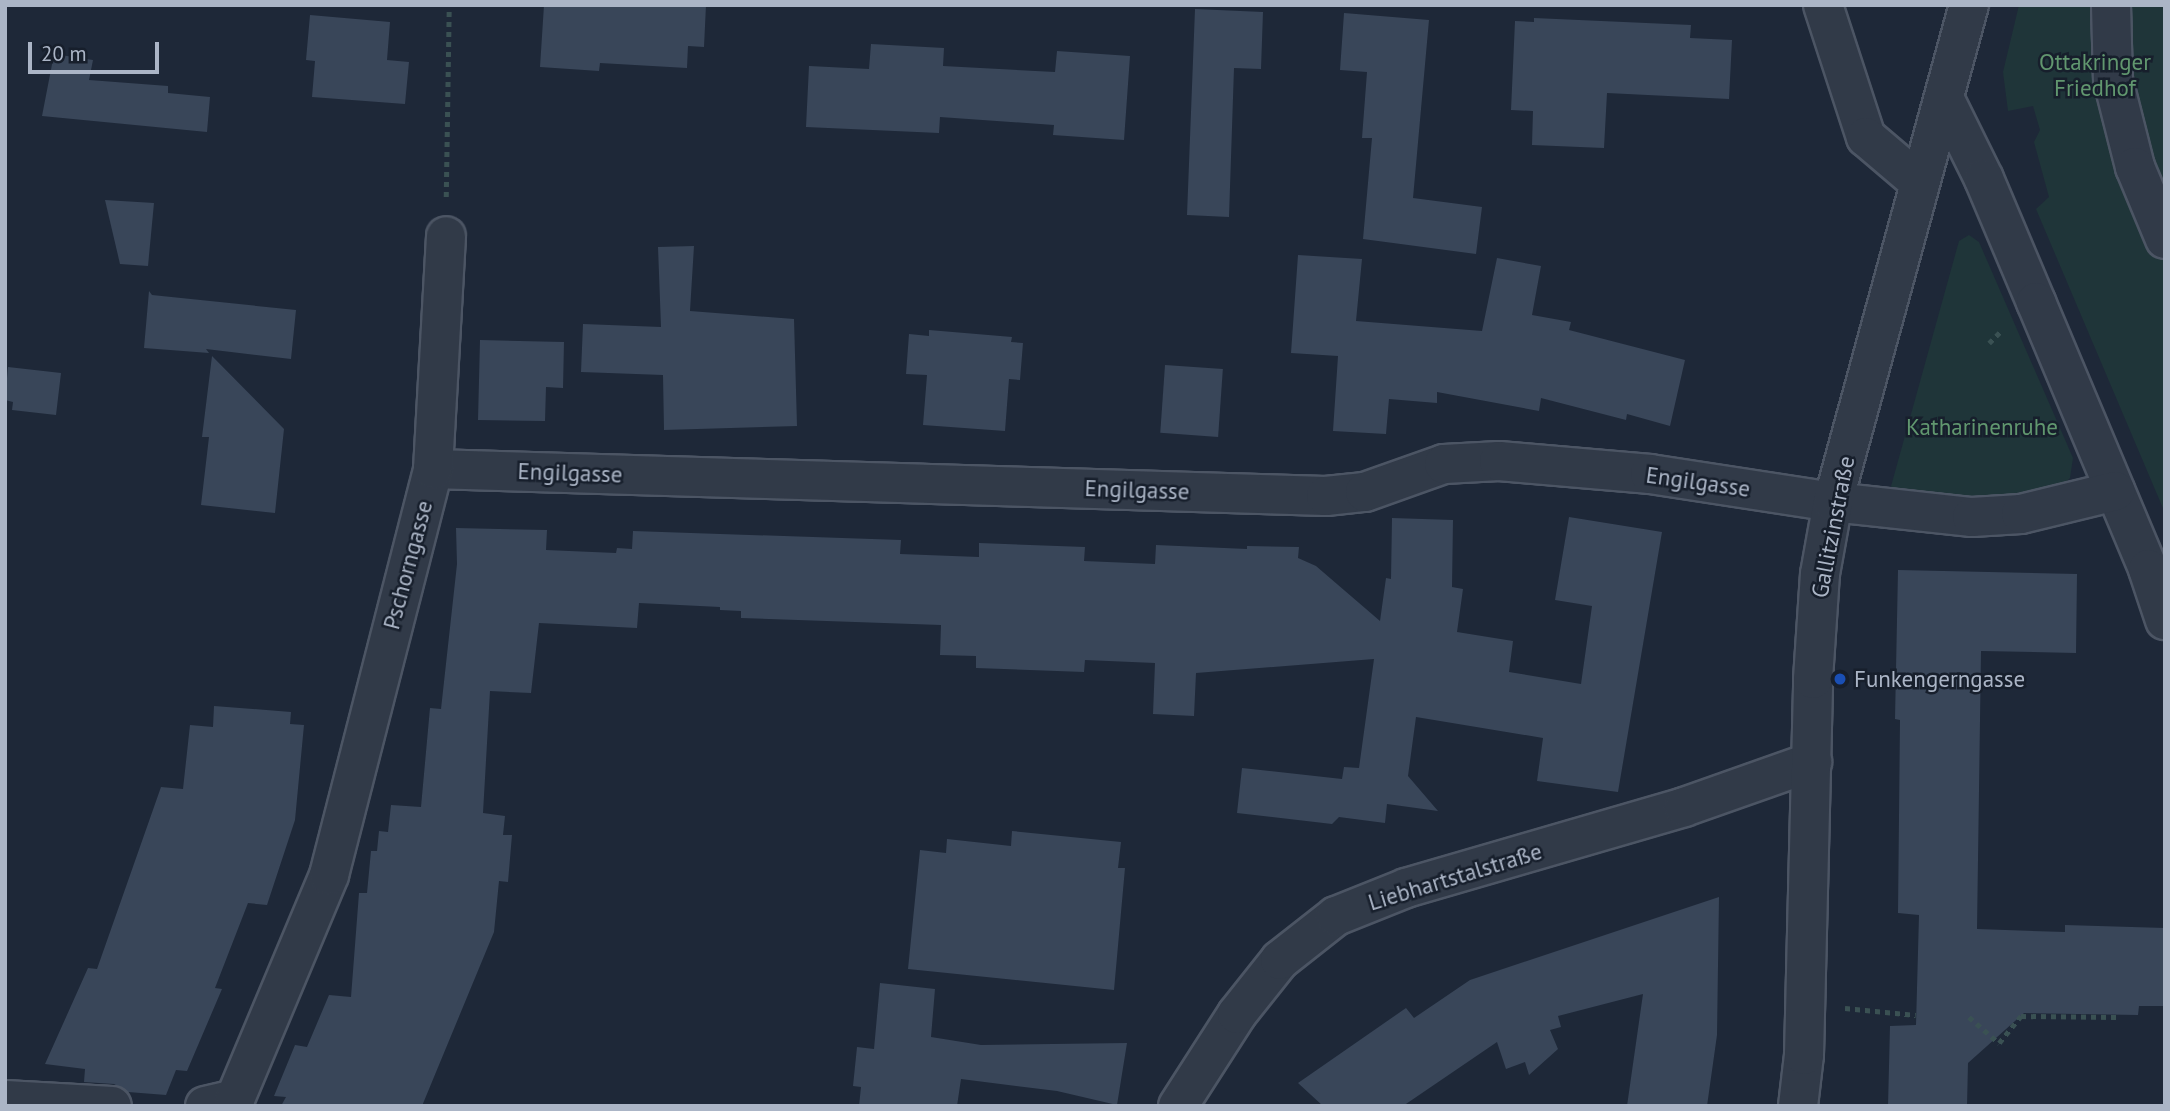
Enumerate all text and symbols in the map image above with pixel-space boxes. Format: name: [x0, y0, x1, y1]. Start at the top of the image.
scale bar: [32, 28, 163, 72]
text: 20 m: [41, 40, 87, 67]
park label: Ottakringer Friedhof: [2039, 48, 2151, 102]
park label: Katharinenruhe: [1906, 413, 2058, 441]
street label: Gallitzinstraße: [1806, 454, 1860, 600]
street label: Engilgasse: [517, 457, 623, 489]
street label: Engilgasse: [1644, 461, 1752, 503]
street label: Engilgasse: [1084, 474, 1190, 506]
street label: Pschorngasse: [378, 498, 438, 632]
place label: Funkengerngasse: [1854, 665, 2025, 693]
marker: Funkengerngasse: [1832, 671, 1848, 687]
street label: Liebhartstalstraße: [1365, 837, 1545, 917]

